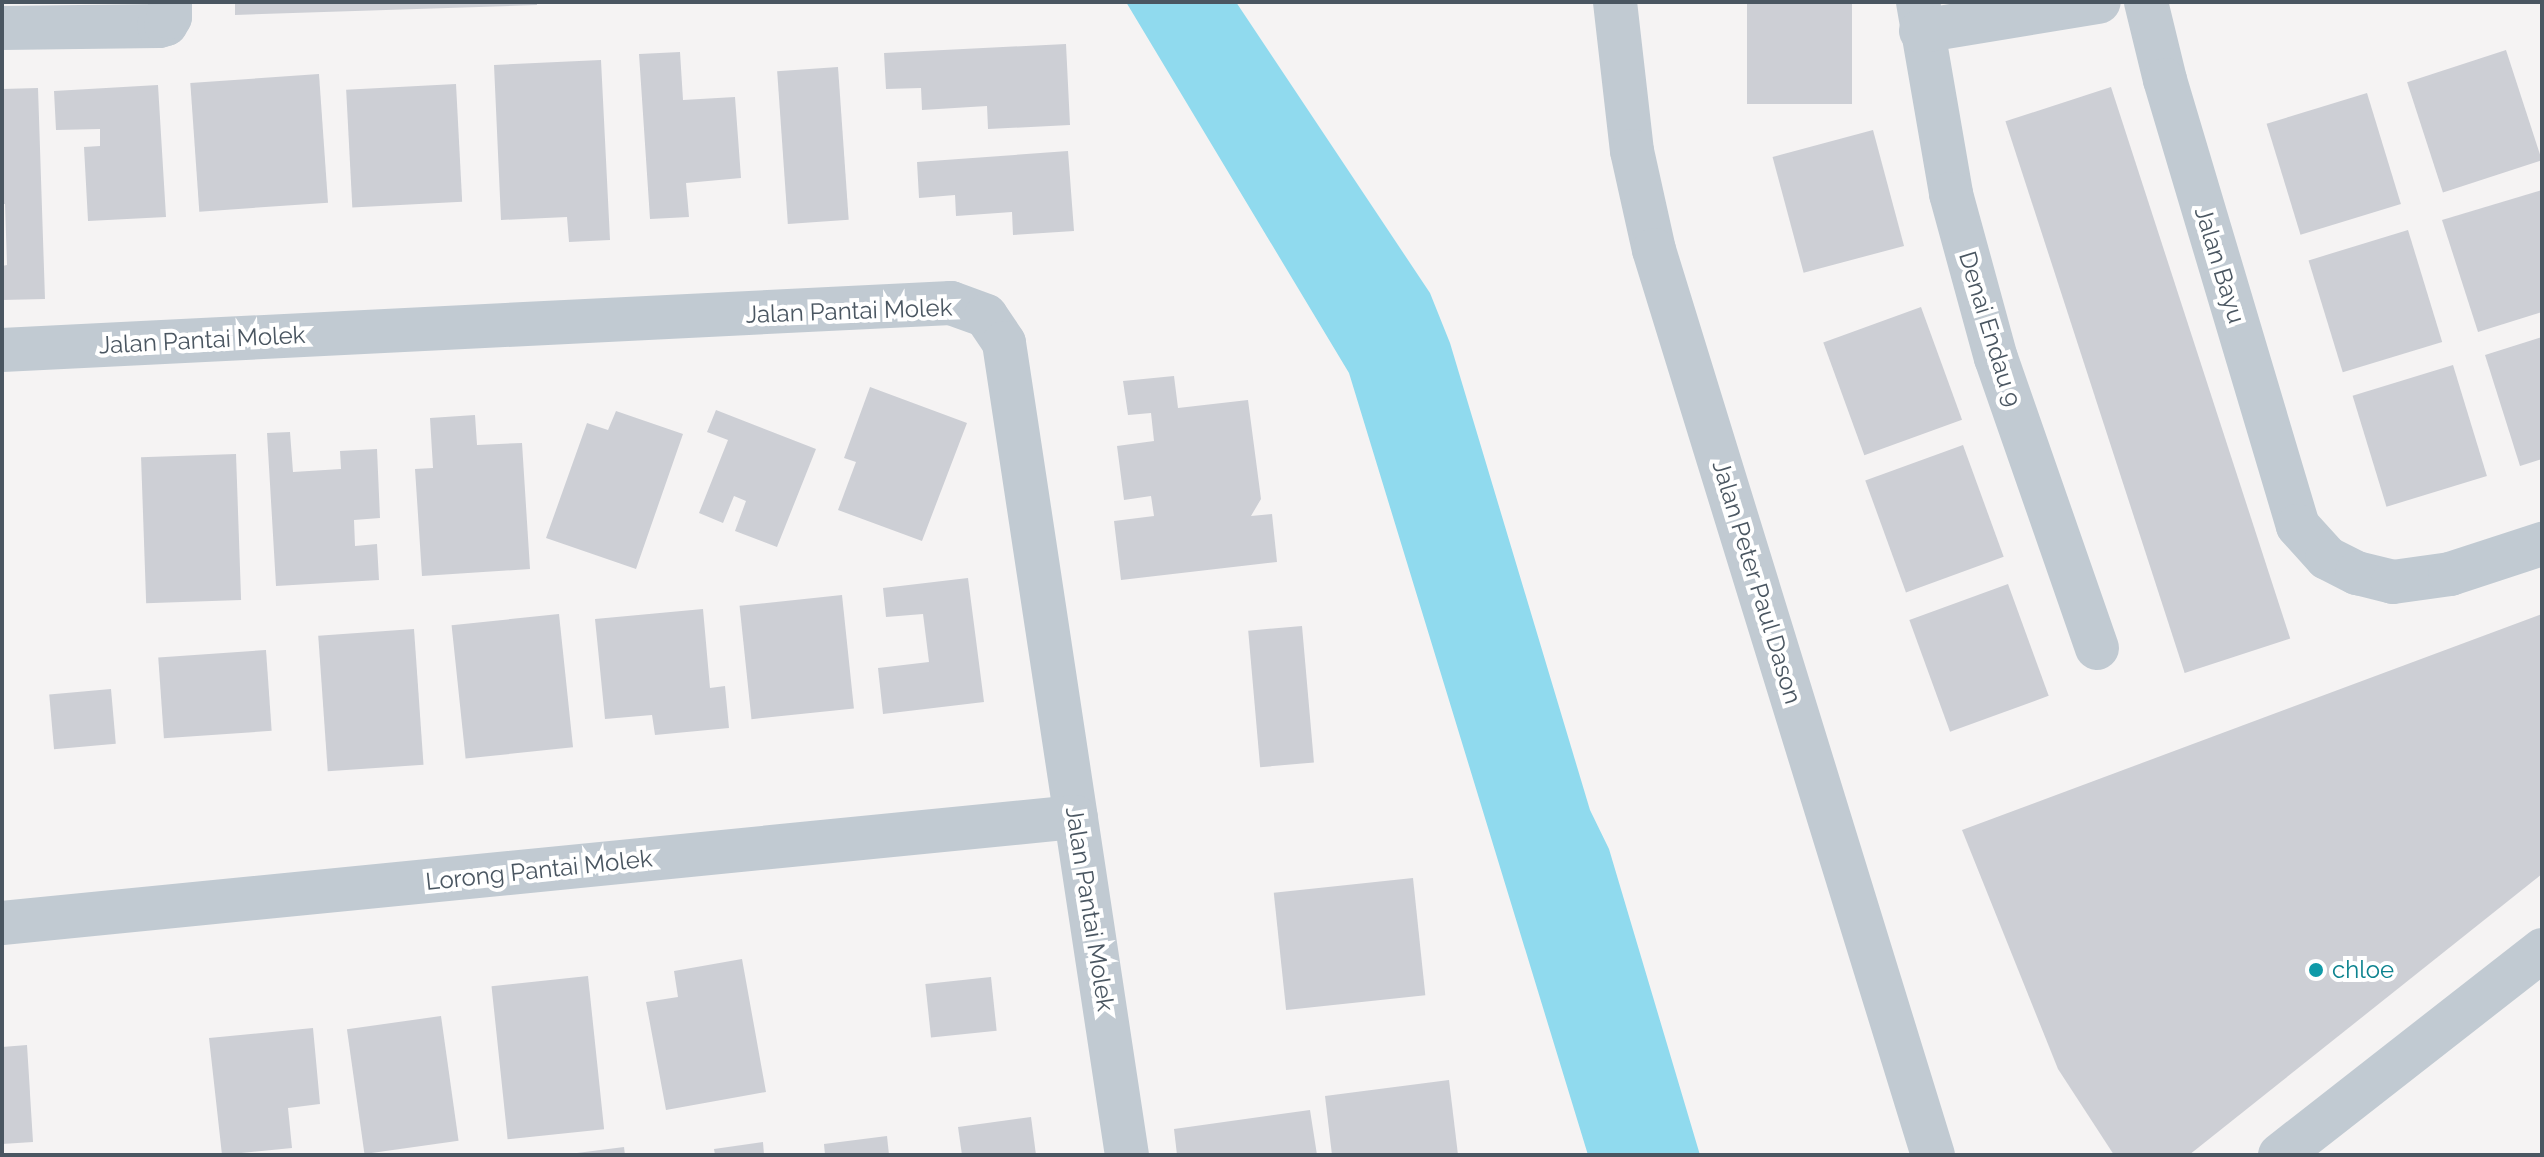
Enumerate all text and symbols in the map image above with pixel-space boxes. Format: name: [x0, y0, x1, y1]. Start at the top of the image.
street label: Jalan Bayu: [2189, 203, 2251, 327]
street label: Denai Endau 9: [1953, 248, 2027, 410]
street label: Jalan Pantai Molek: [745, 293, 953, 329]
street label: Jalan Pantai Molek: [98, 320, 306, 360]
street label: Jalan Peter Paul Dason: [1706, 456, 1808, 708]
street label: Jalan Pantai Molek: [1060, 805, 1120, 1013]
street label: Lorong Pantai Molek: [424, 844, 654, 896]
place label: chloe: [2332, 956, 2394, 984]
marker: chloe: [2307, 961, 2325, 979]

